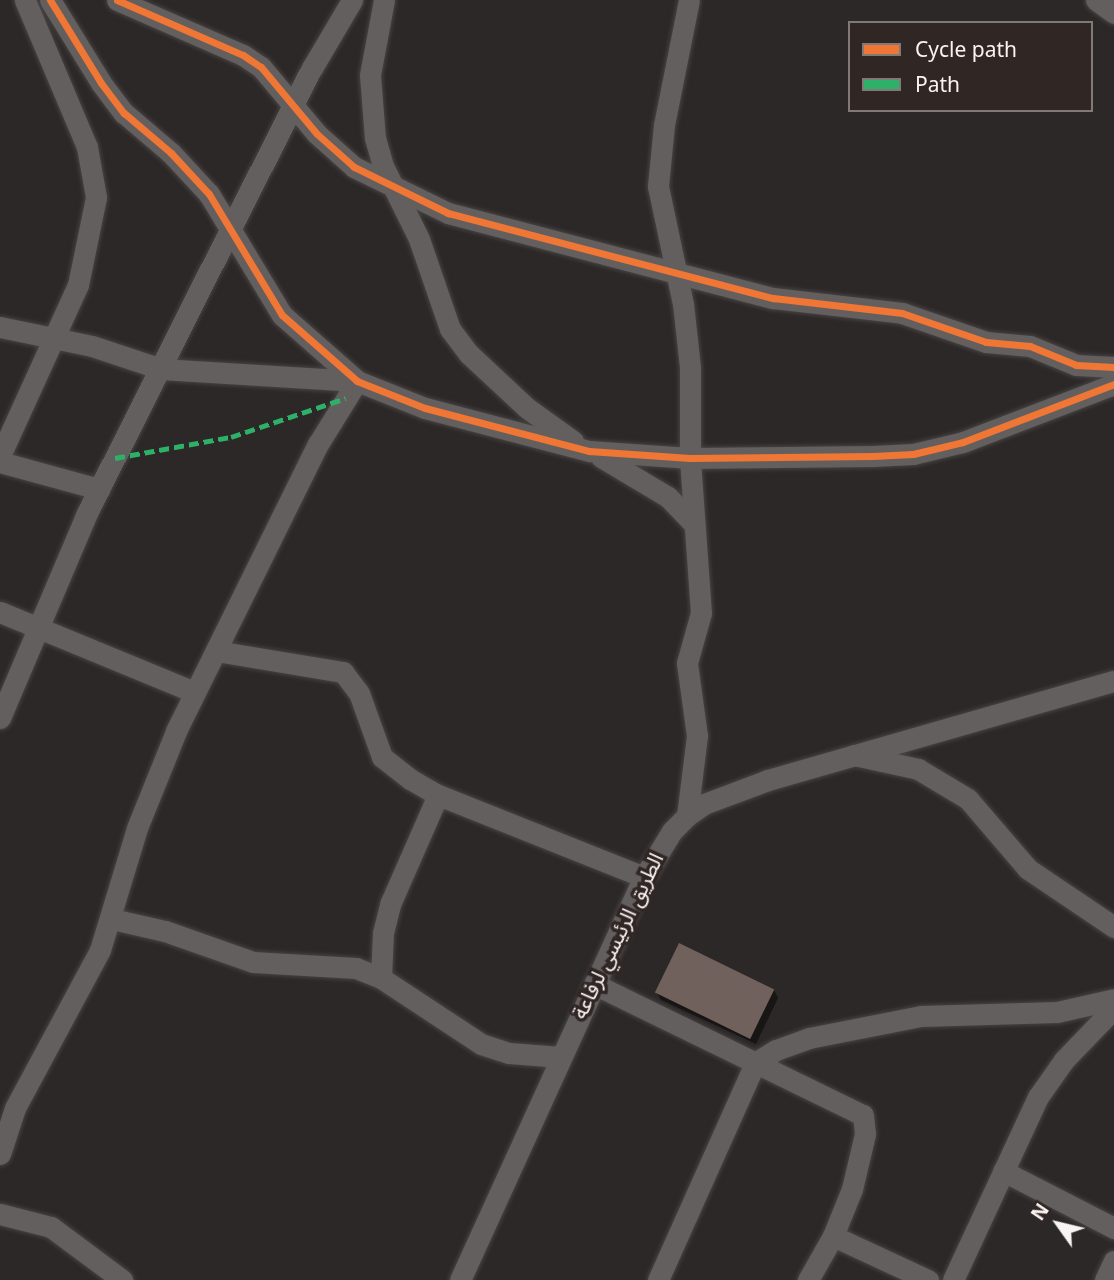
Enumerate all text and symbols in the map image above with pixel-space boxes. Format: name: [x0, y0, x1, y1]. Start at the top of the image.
legend: [848, 21, 1093, 112]
text: Cycle path: [915, 28, 1017, 72]
text: Path: [915, 63, 960, 107]
street label: الطريق الرئيسي لرفاعة: [567, 849, 669, 1023]
north arrow: [1023, 1189, 1093, 1259]
text: N: [1020, 1195, 1061, 1230]

